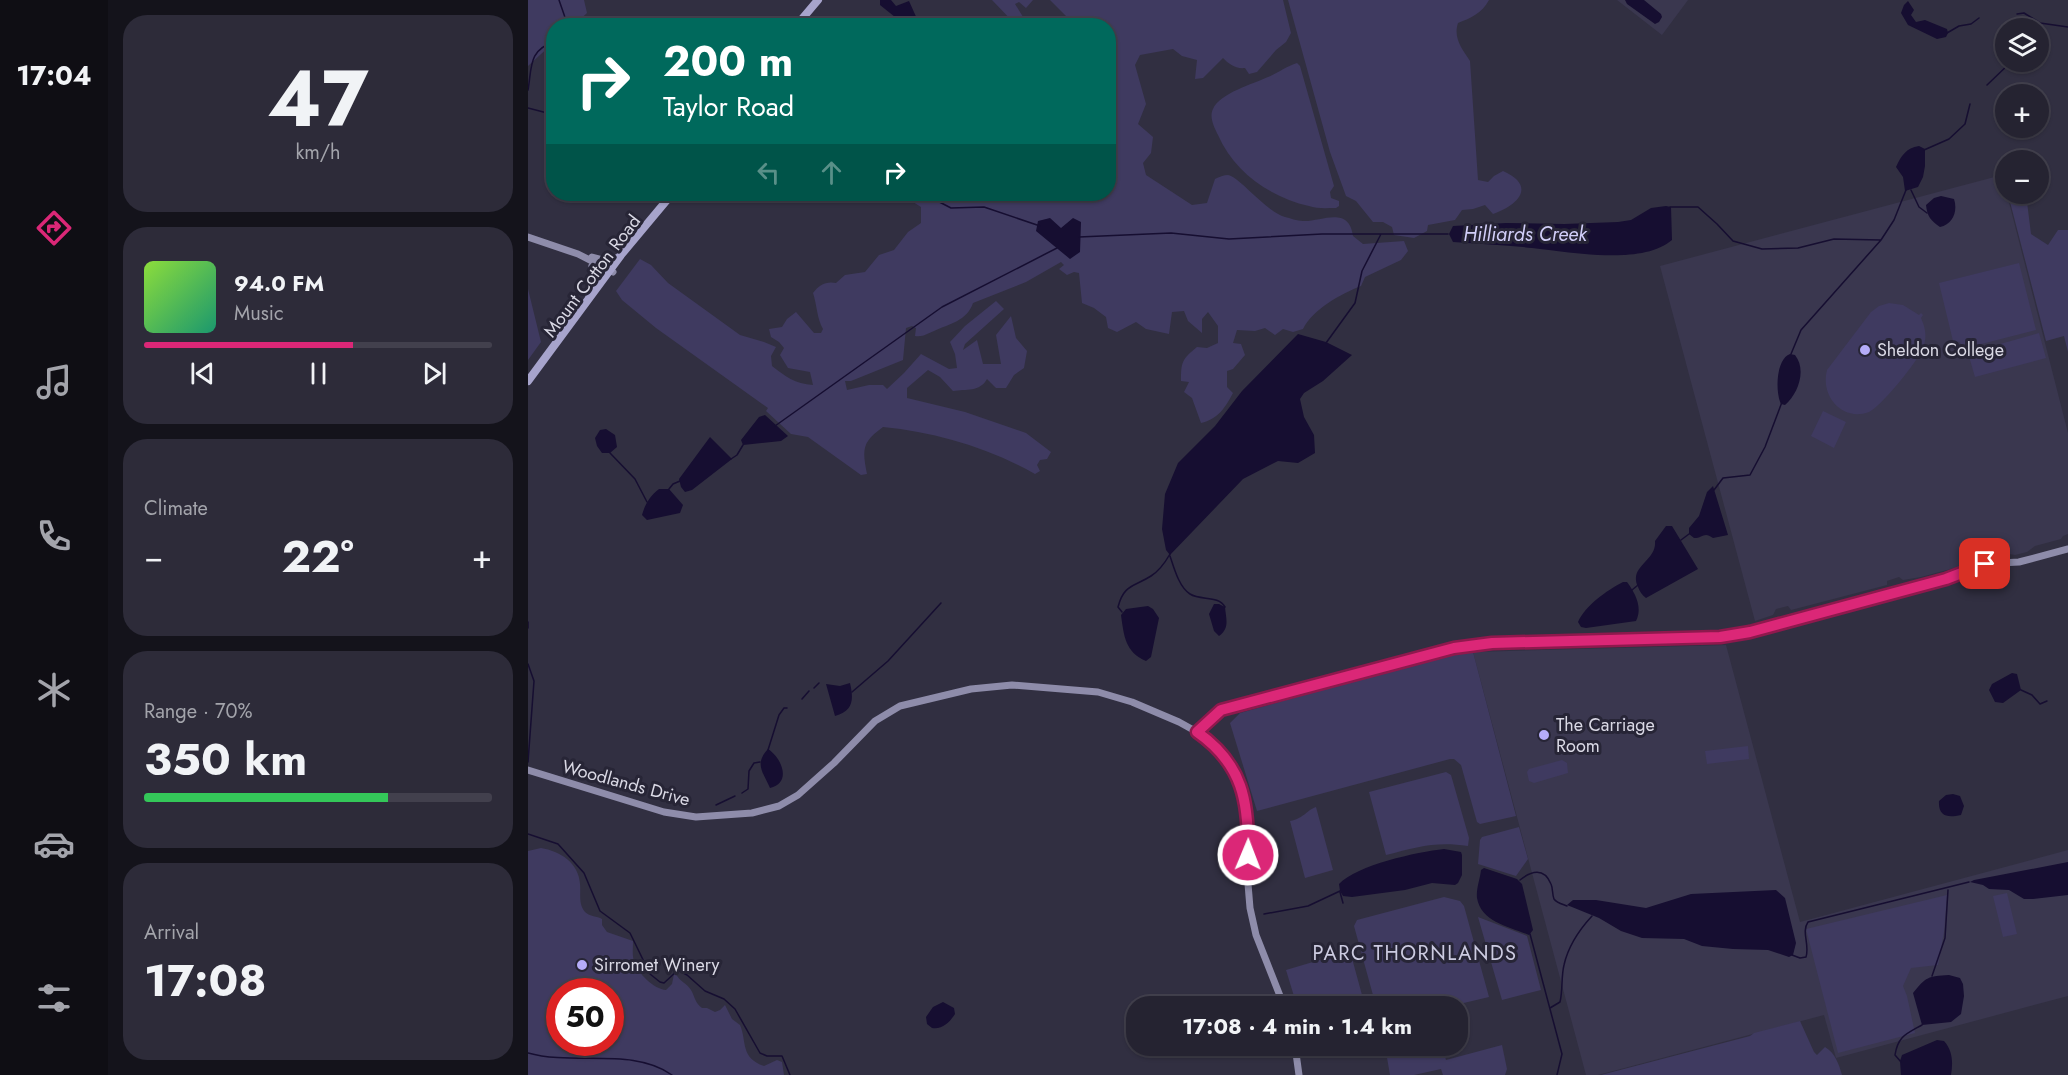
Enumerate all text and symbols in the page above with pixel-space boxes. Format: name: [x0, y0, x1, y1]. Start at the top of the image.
map controls: [1995, 18, 2049, 204]
button: layers: [1995, 18, 2049, 72]
text: 200 m: [663, 31, 793, 92]
icon: right: [564, 42, 642, 120]
text: 47: [267, 43, 369, 155]
text: 17:04: [16, 56, 92, 95]
button: +: [1995, 84, 2049, 138]
text: Taylor Road: [663, 87, 794, 126]
text: km/h: [295, 138, 341, 167]
button: −: [1995, 150, 2049, 204]
icon: left: [752, 156, 785, 189]
icon: ahead: [815, 156, 848, 189]
icon: right: [878, 156, 911, 189]
icon: directions: [33, 207, 75, 249]
street label: Mount Cotton Road: [537, 209, 647, 343]
water label: Hilliards Creek: [1463, 220, 1588, 249]
text: 94.0 FM: [234, 267, 324, 299]
text: Music: [234, 299, 284, 328]
place label: Sheldon College: [1877, 337, 2004, 363]
marker: Sheldon College: [1858, 343, 1872, 357]
icon: previous: [186, 357, 219, 390]
icon: pause: [302, 357, 335, 390]
icon: next: [418, 357, 451, 390]
icon: music: [33, 361, 75, 403]
text: Climate: [144, 494, 208, 523]
icon: phone: [33, 515, 75, 557]
text: 22°: [281, 524, 354, 589]
text: −: [144, 533, 163, 580]
text: +: [472, 533, 492, 580]
pin: [1959, 538, 2010, 589]
icon: arrive: [1968, 547, 2001, 580]
icon: climate: [33, 669, 75, 711]
text: Range · 70%: [144, 697, 253, 726]
place label: The Carriage Room: [1556, 712, 1655, 759]
text: 350 km: [144, 727, 307, 792]
marker: The Carriage Room: [1537, 728, 1551, 742]
street label: Woodlands Drive: [559, 753, 693, 813]
icon: car: [33, 823, 75, 865]
position arrow: [1216, 823, 1280, 887]
text: Arrival: [144, 918, 199, 947]
district label: PARC THORNLANDS: [1312, 939, 1518, 968]
text: 17:08: [144, 948, 267, 1013]
place label: Sirromet Winery: [594, 952, 719, 978]
marker: Sirromet Winery: [575, 958, 589, 972]
icon: filters: [33, 977, 75, 1019]
speed limit sign: 50: [546, 978, 624, 1056]
text: 17:08 · 4 min · 1.4 km: [1182, 1010, 1412, 1042]

